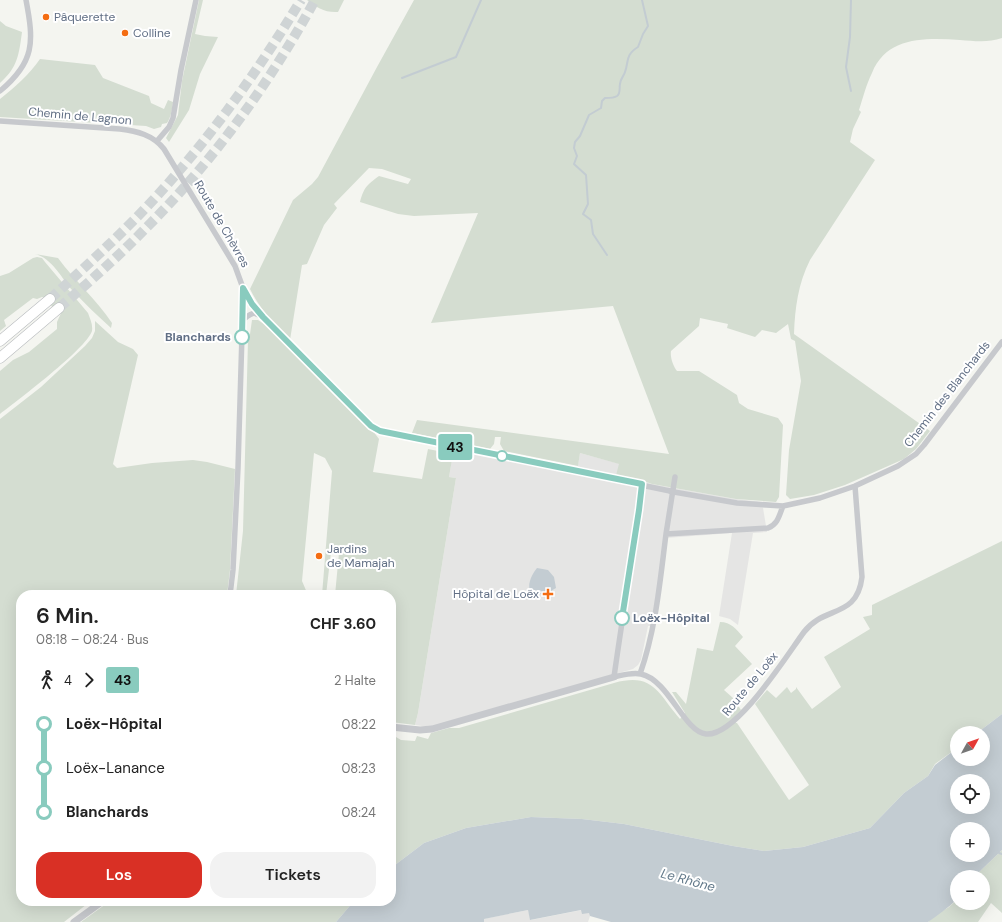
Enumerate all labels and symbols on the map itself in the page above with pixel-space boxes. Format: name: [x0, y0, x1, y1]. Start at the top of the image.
place label: Pâquerette: [54, 9, 115, 25]
marker: Pâquerette: [41, 12, 51, 22]
place label: Colline: [133, 25, 171, 41]
marker: Colline: [120, 28, 130, 38]
street label: Chemin de Lagnon: [28, 104, 133, 129]
street label: Route de Chèvres: [190, 177, 254, 271]
place label: Blanchards: [165, 329, 231, 345]
marker: Blanchards: [234, 329, 250, 345]
street label: Chemin des Blanchards: [900, 337, 994, 451]
line badge: 43: [437, 434, 473, 460]
unlabelled marker: [496, 450, 508, 462]
place label: Jardins de Mamajah: [327, 541, 395, 571]
marker: Jardins de Mamajah: [314, 551, 324, 561]
place label: Hôpital de Loëx: [453, 586, 539, 602]
marker: Hôpital de Loëx: [542, 588, 554, 600]
marker: Loëx-Hôpital: [614, 610, 630, 626]
place label: Loëx-Hôpital: [633, 610, 710, 626]
street label: Route de Loëx: [719, 649, 781, 719]
north arrow: [950, 726, 990, 766]
water label: Le Rhône: [659, 865, 717, 895]

